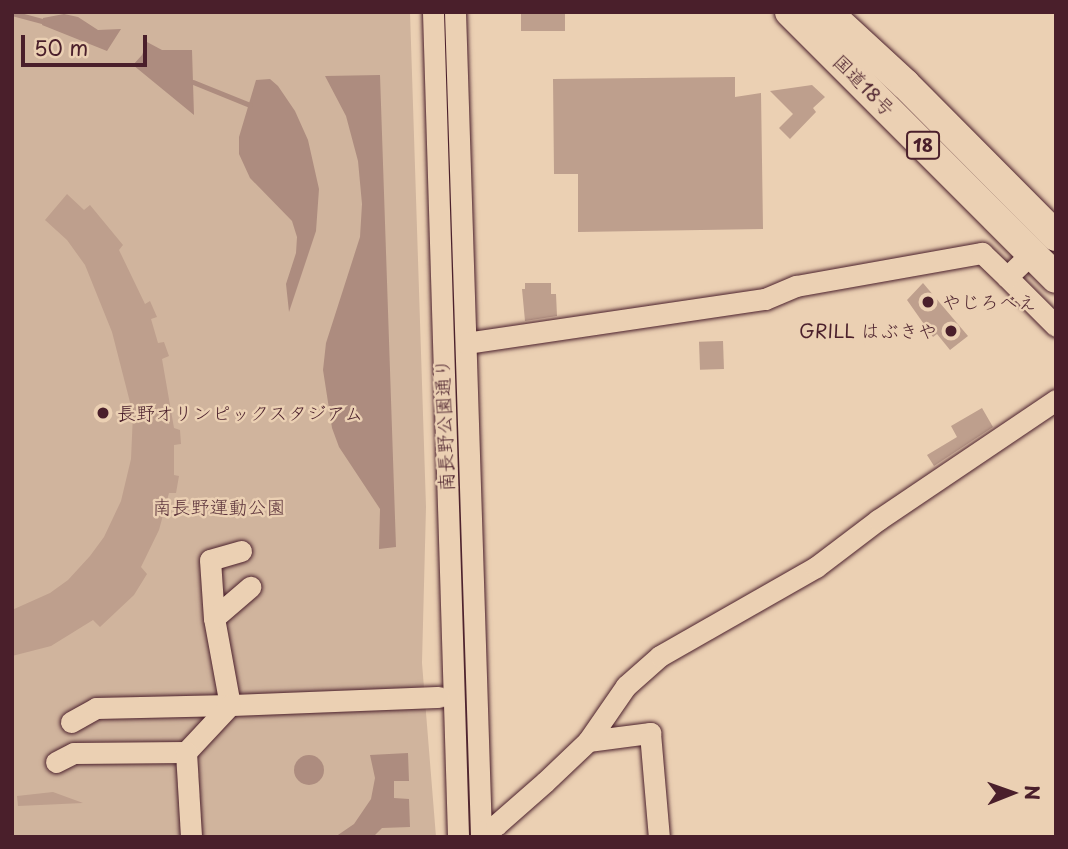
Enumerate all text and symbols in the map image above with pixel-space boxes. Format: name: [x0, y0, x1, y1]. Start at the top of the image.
scale bar: [24, 21, 150, 65]
text: 50 m: [34, 31, 88, 63]
street label: 国道18号: [829, 50, 899, 120]
road number: 18: [906, 130, 940, 160]
place label: やじろべえ: [942, 291, 1037, 313]
marker: やじろべえ: [920, 294, 936, 310]
place label: GRILL はぶきや: [799, 320, 937, 342]
marker: GRILL はぶきや: [943, 323, 959, 339]
street label: 南長野公園通り: [430, 358, 458, 492]
place label: 長野オリンピックスタジアム: [117, 402, 364, 424]
marker: 長野オリンピックスタジアム: [95, 405, 111, 421]
park label: 南長野運動公園: [153, 496, 285, 518]
north arrow: [977, 758, 1047, 828]
text: N: [1019, 785, 1047, 800]

